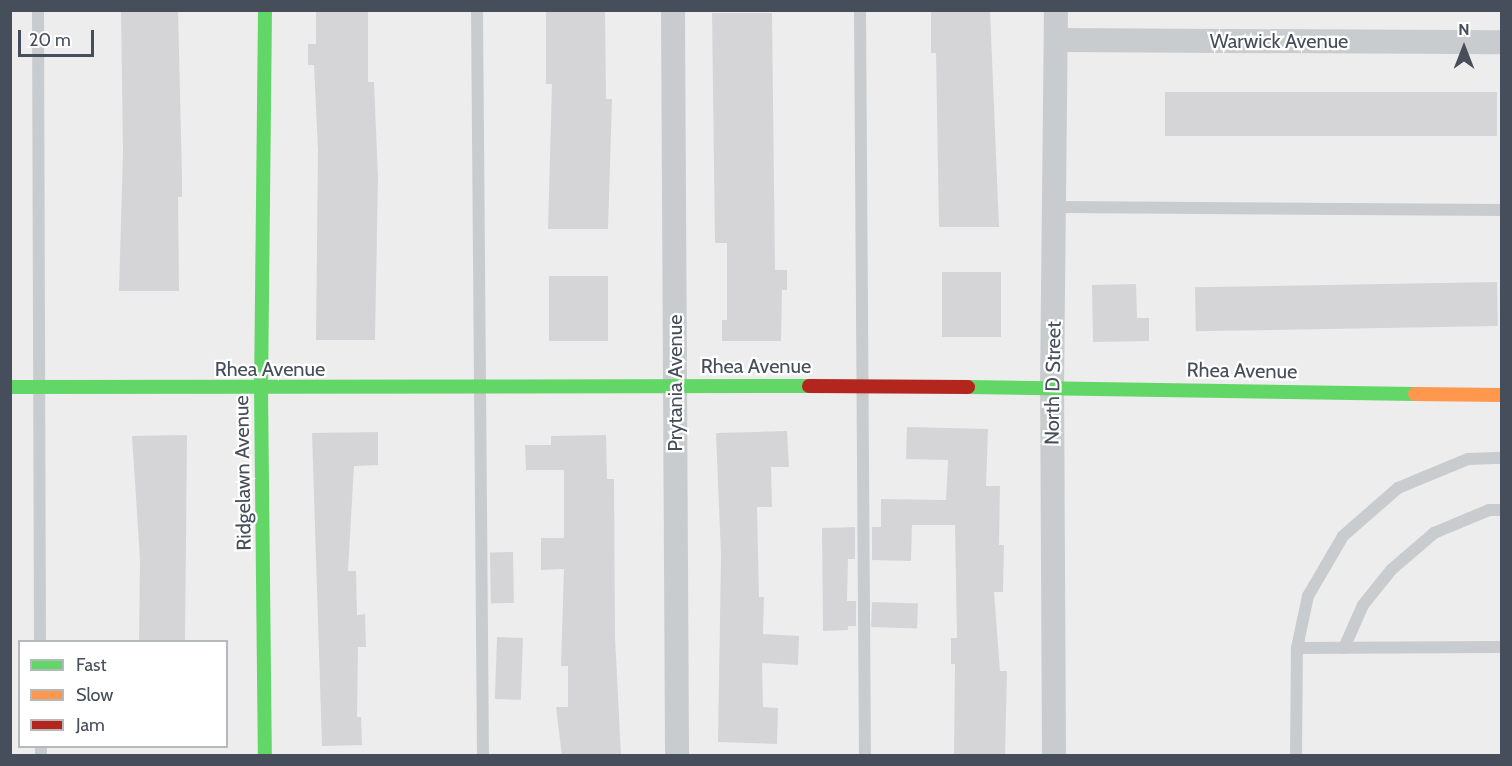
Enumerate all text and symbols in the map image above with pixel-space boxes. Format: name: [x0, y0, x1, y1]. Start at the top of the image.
scale bar: [21, 18, 98, 56]
north arrow: [1434, 18, 1494, 78]
text: N: [1458, 20, 1470, 39]
text: 20 m: [29, 29, 71, 51]
street label: Warwick Avenue: [1210, 29, 1348, 53]
street label: Prytania Avenue: [663, 315, 687, 451]
street label: North D Street: [1040, 321, 1066, 445]
street label: Rhea Avenue: [701, 354, 811, 378]
street label: Rhea Avenue: [215, 357, 325, 381]
street label: Rhea Avenue: [1187, 358, 1297, 384]
street label: Ridgelawn Avenue: [230, 395, 256, 551]
legend: [18, 640, 228, 748]
text: Fast: [76, 654, 107, 676]
text: Slow: [76, 684, 113, 706]
text: Jam: [76, 714, 105, 736]

